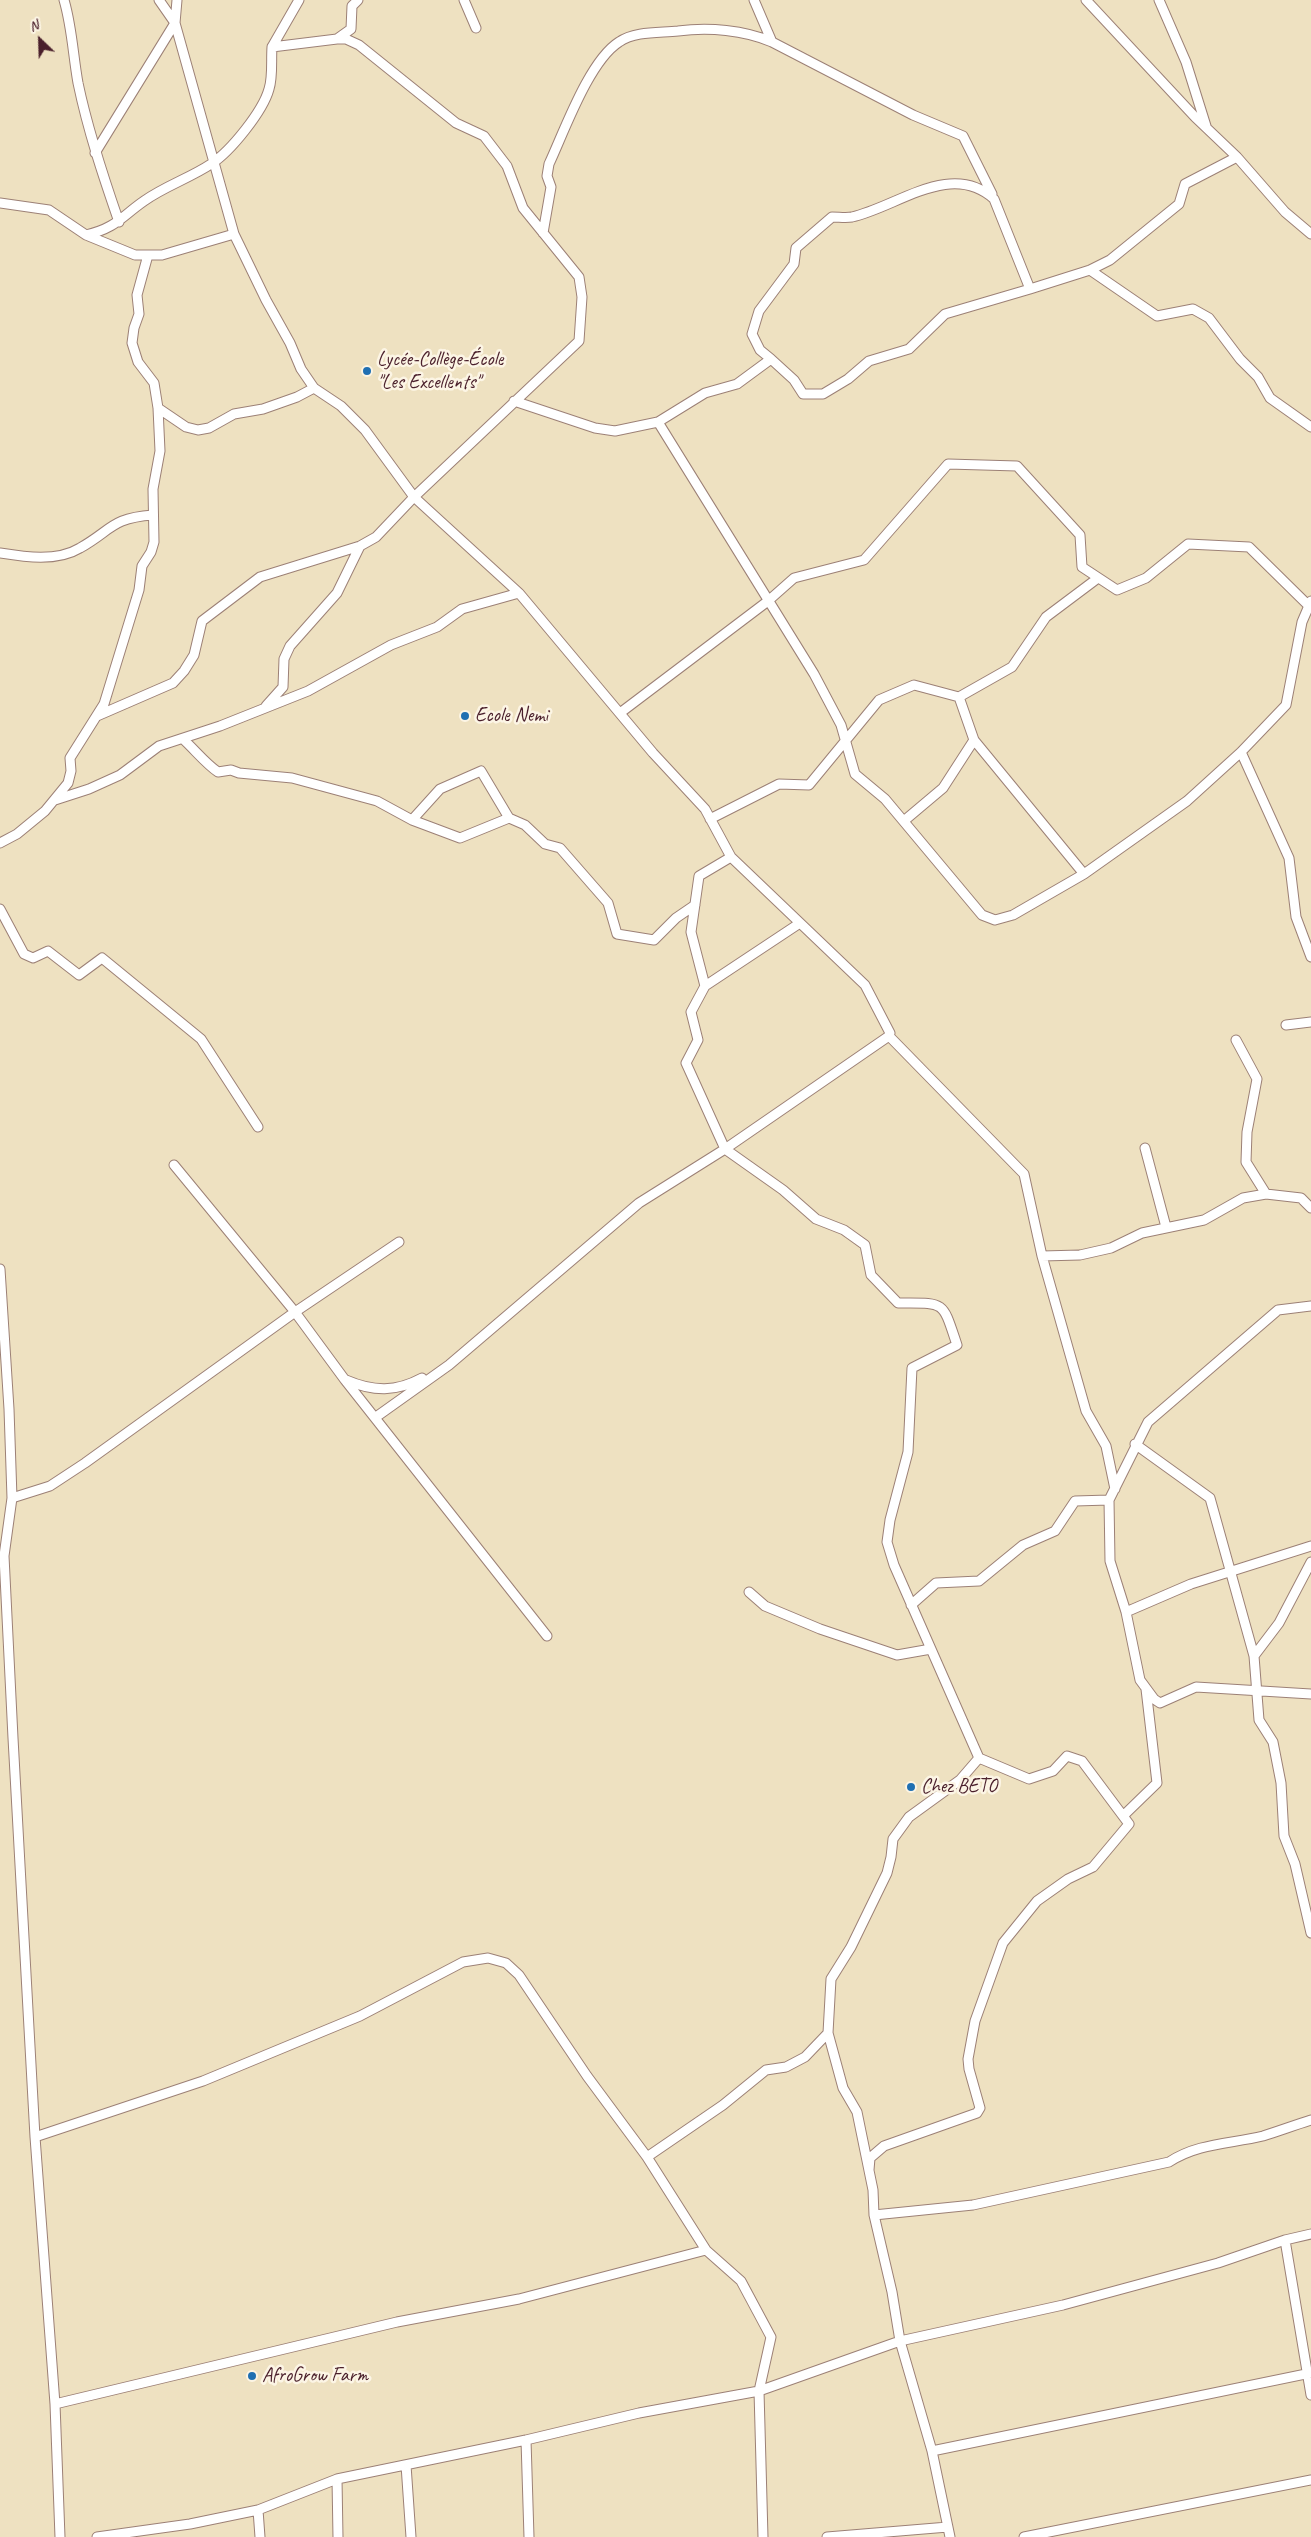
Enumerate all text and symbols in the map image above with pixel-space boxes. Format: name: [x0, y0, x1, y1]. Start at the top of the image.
north arrow: [15, 15, 65, 65]
text: N: [26, 16, 41, 35]
place label: Lycée-Collège-École "Les Excellents": [377, 348, 503, 395]
marker: Lycée-Collège-École "Les Excellents": [361, 365, 373, 377]
place label: Ecole Nemi: [475, 704, 548, 728]
marker: Ecole Nemi: [459, 710, 471, 722]
place label: Chez BETO: [921, 1775, 997, 1799]
marker: Chez BETO: [905, 1781, 917, 1793]
place label: AfroGrow Farm: [262, 2364, 368, 2388]
marker: AfroGrow Farm: [246, 2370, 258, 2382]

